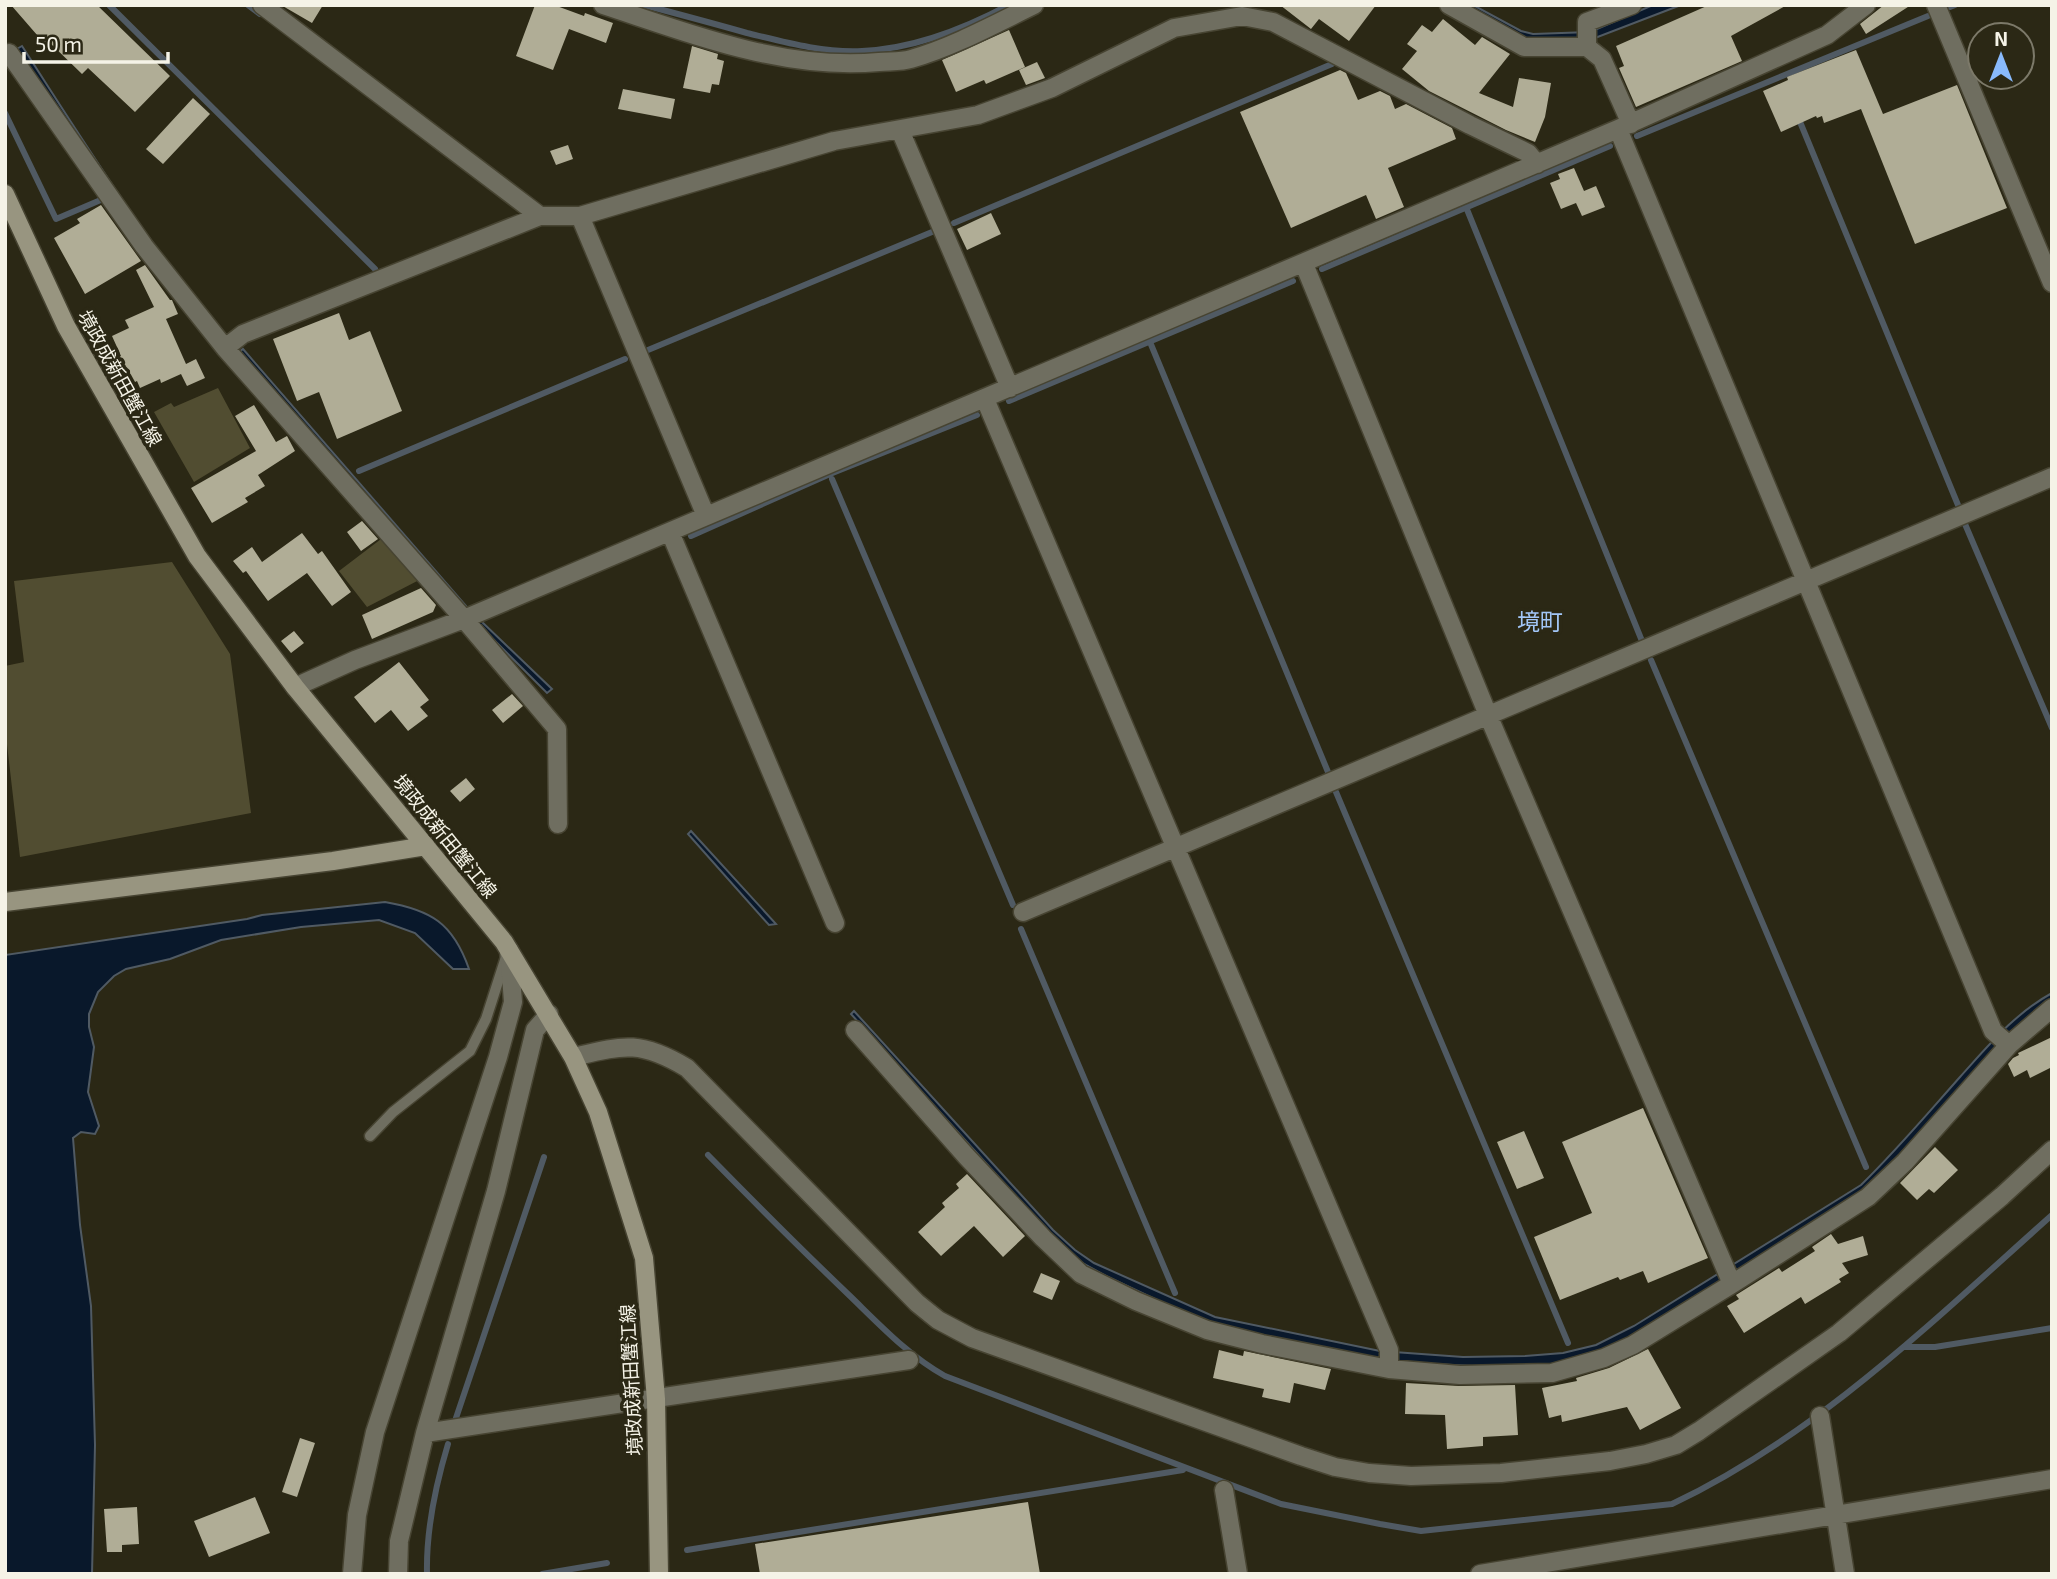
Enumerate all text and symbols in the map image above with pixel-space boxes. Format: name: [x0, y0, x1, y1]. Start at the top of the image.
scale bar: [24, 21, 168, 65]
north arrow: [1966, 21, 2036, 91]
text: N: [1994, 27, 2008, 50]
text: 50 m: [35, 31, 82, 56]
street label: 境政成新田蟹江線: [74, 306, 167, 450]
district label: 境町: [1517, 607, 1563, 635]
street label: 境政成新田蟹江線: [389, 769, 502, 902]
street label: 境政成新田蟹江線: [615, 1304, 646, 1457]

